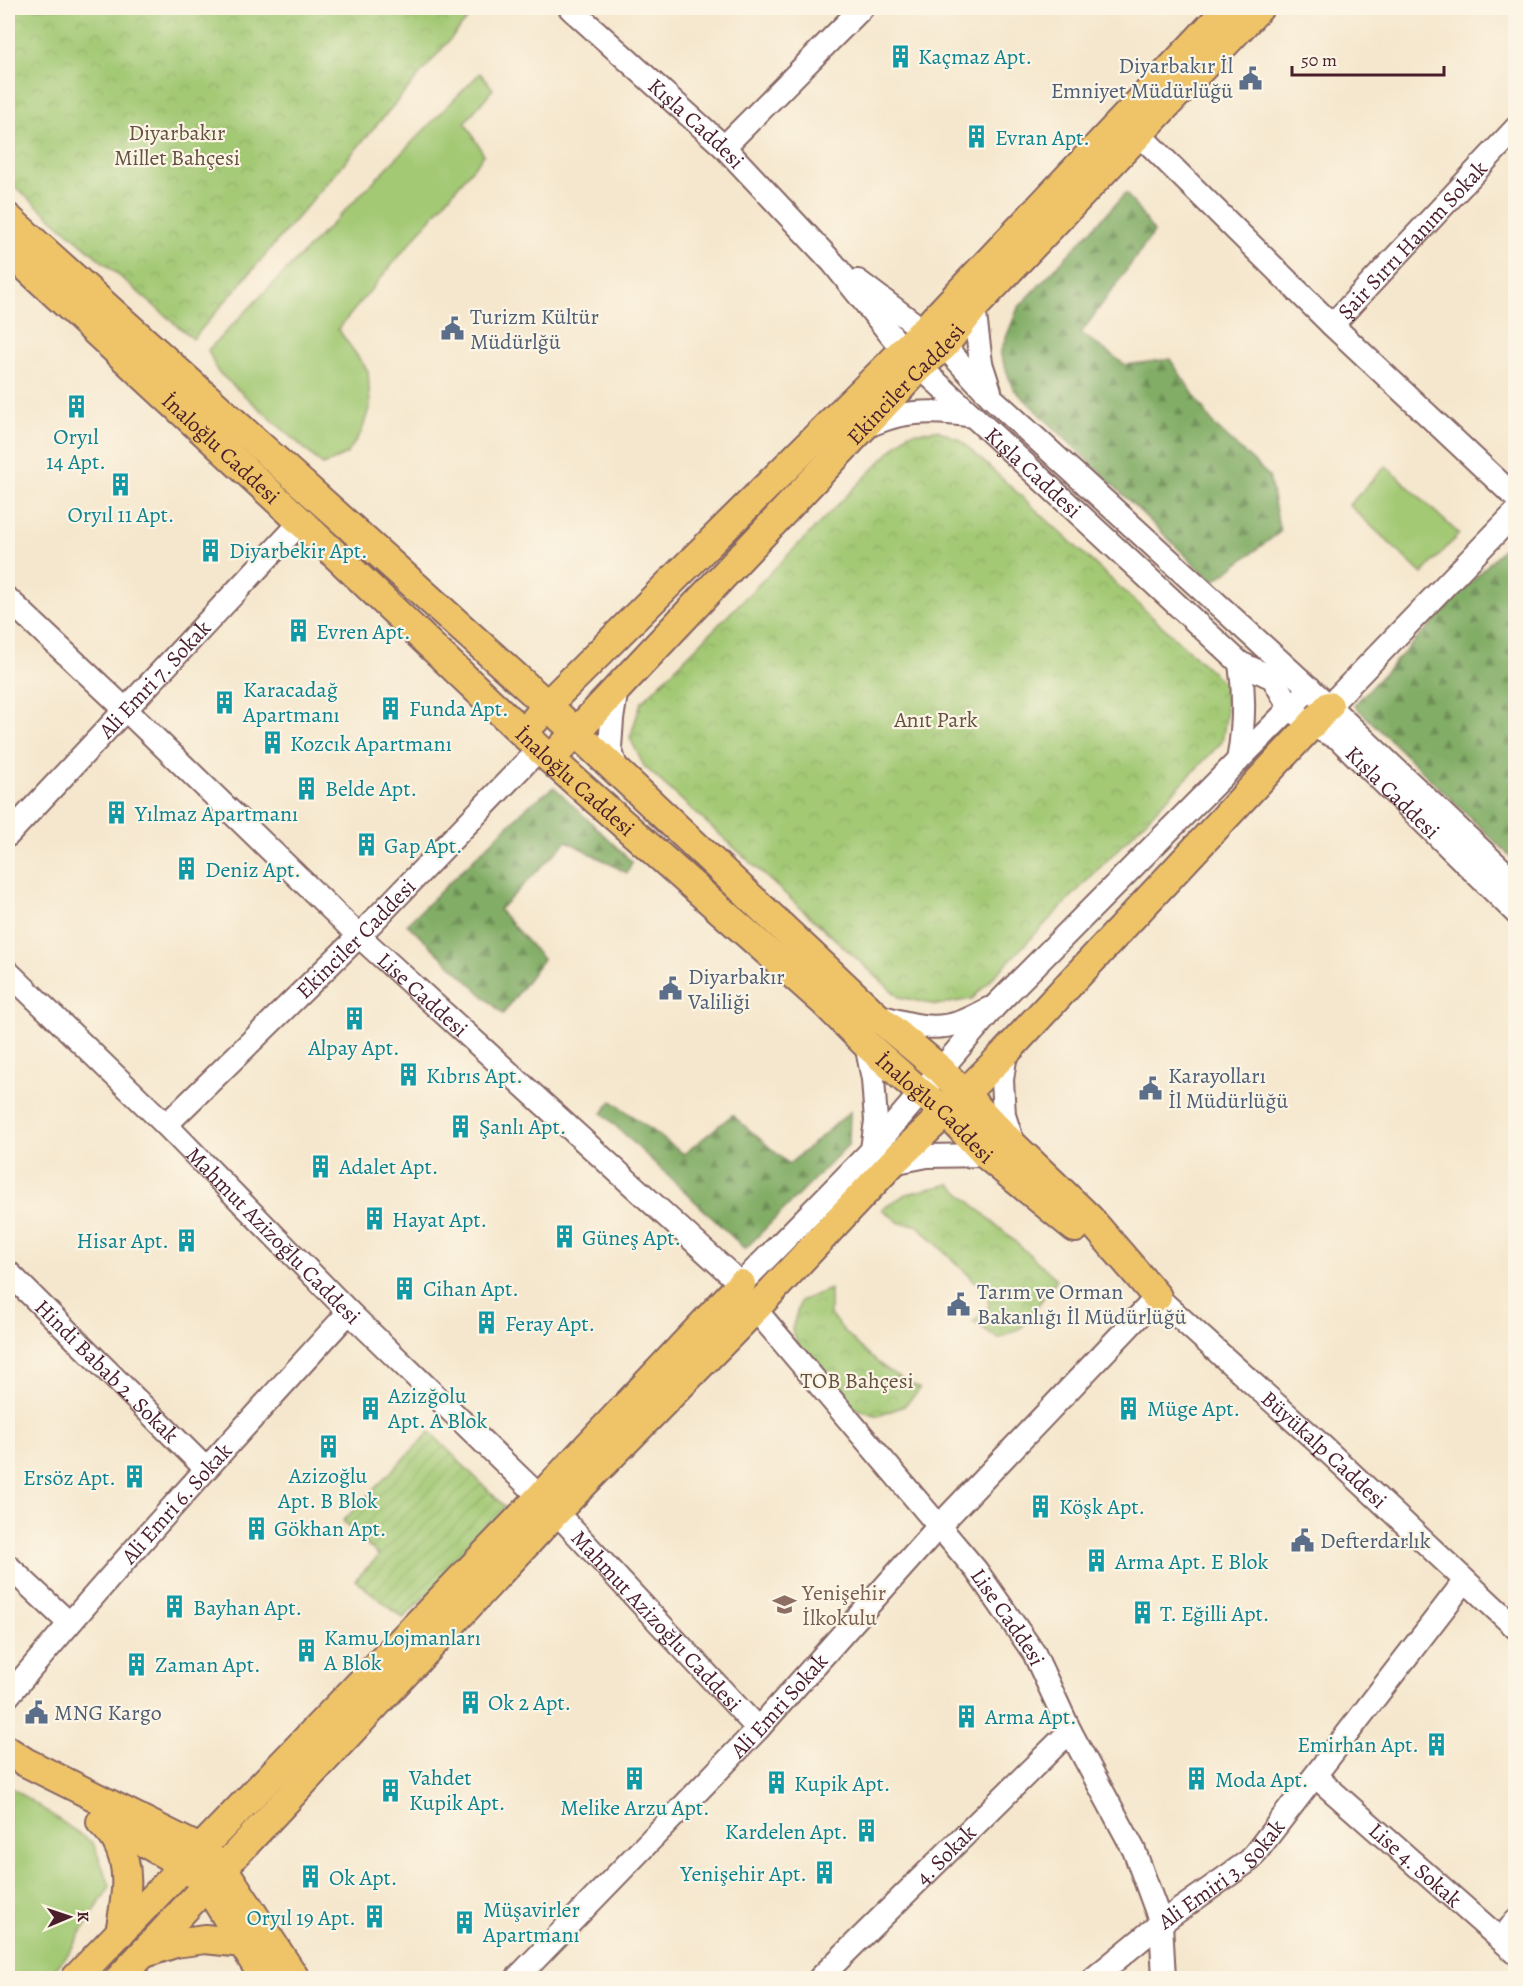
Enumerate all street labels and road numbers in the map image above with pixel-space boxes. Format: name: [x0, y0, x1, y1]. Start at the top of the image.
street label: Kışla Caddesi: [641, 71, 751, 176]
street label: Şair Sırrı Hanım Sokak: [1331, 154, 1494, 326]
street label: Ekinciler Caddesi: [840, 317, 972, 452]
street label: İnaloğlu Caddesi: [155, 386, 286, 511]
street label: Kışla Caddesi: [978, 420, 1088, 525]
street label: Ali Emri 7. Sokak: [91, 614, 218, 746]
street label: İnaloğlu Caddesi: [508, 720, 641, 843]
street label: Kışla Caddesi: [1338, 739, 1446, 846]
street label: Ekinciler Caddesi: [290, 872, 423, 1006]
street label: Lise Caddesi: [370, 946, 474, 1044]
street label: İnaloğlu Caddesi: [869, 1045, 999, 1171]
street label: Mahmut Azizoğlu Caddesi: [179, 1140, 367, 1331]
street label: Hindi Babab 2. Sokak: [28, 1293, 185, 1450]
street label: Büyükalp Caddesi: [1254, 1384, 1393, 1516]
street label: Ali Emri 6. Sokak: [114, 1437, 239, 1571]
street label: Mahmut Azizoğlu Caddesi: [564, 1524, 748, 1718]
street label: Lise Caddesi: [963, 1562, 1052, 1671]
street label: Ali Emri Sokak: [723, 1647, 835, 1766]
street label: Ali Emiri 3. Sokak: [1152, 1813, 1292, 1937]
street label: Lise 4. Sokak: [1362, 1816, 1468, 1915]
street label: 4. Sokak: [909, 1818, 983, 1892]

